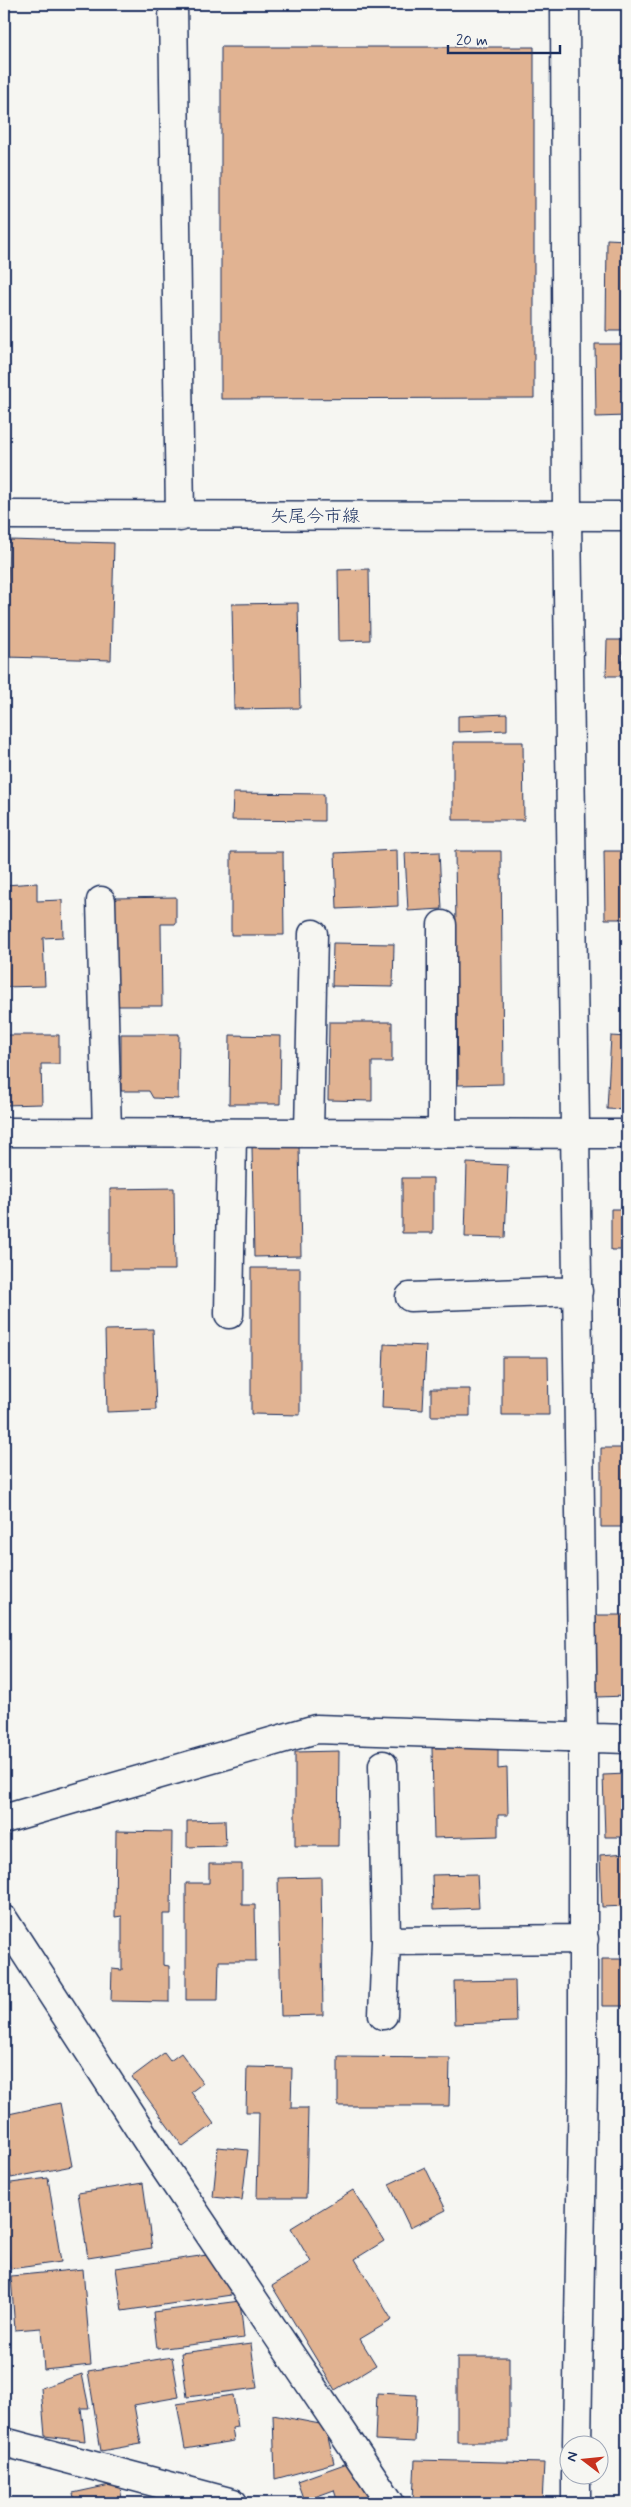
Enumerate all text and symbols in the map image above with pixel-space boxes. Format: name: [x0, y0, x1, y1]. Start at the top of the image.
scale bar: [448, 22, 561, 54]
text: 20 m: [456, 31, 488, 51]
street label: 矢尾今市線: [270, 505, 360, 529]
north arrow: [558, 2434, 608, 2484]
text: N: [563, 2450, 582, 2464]

